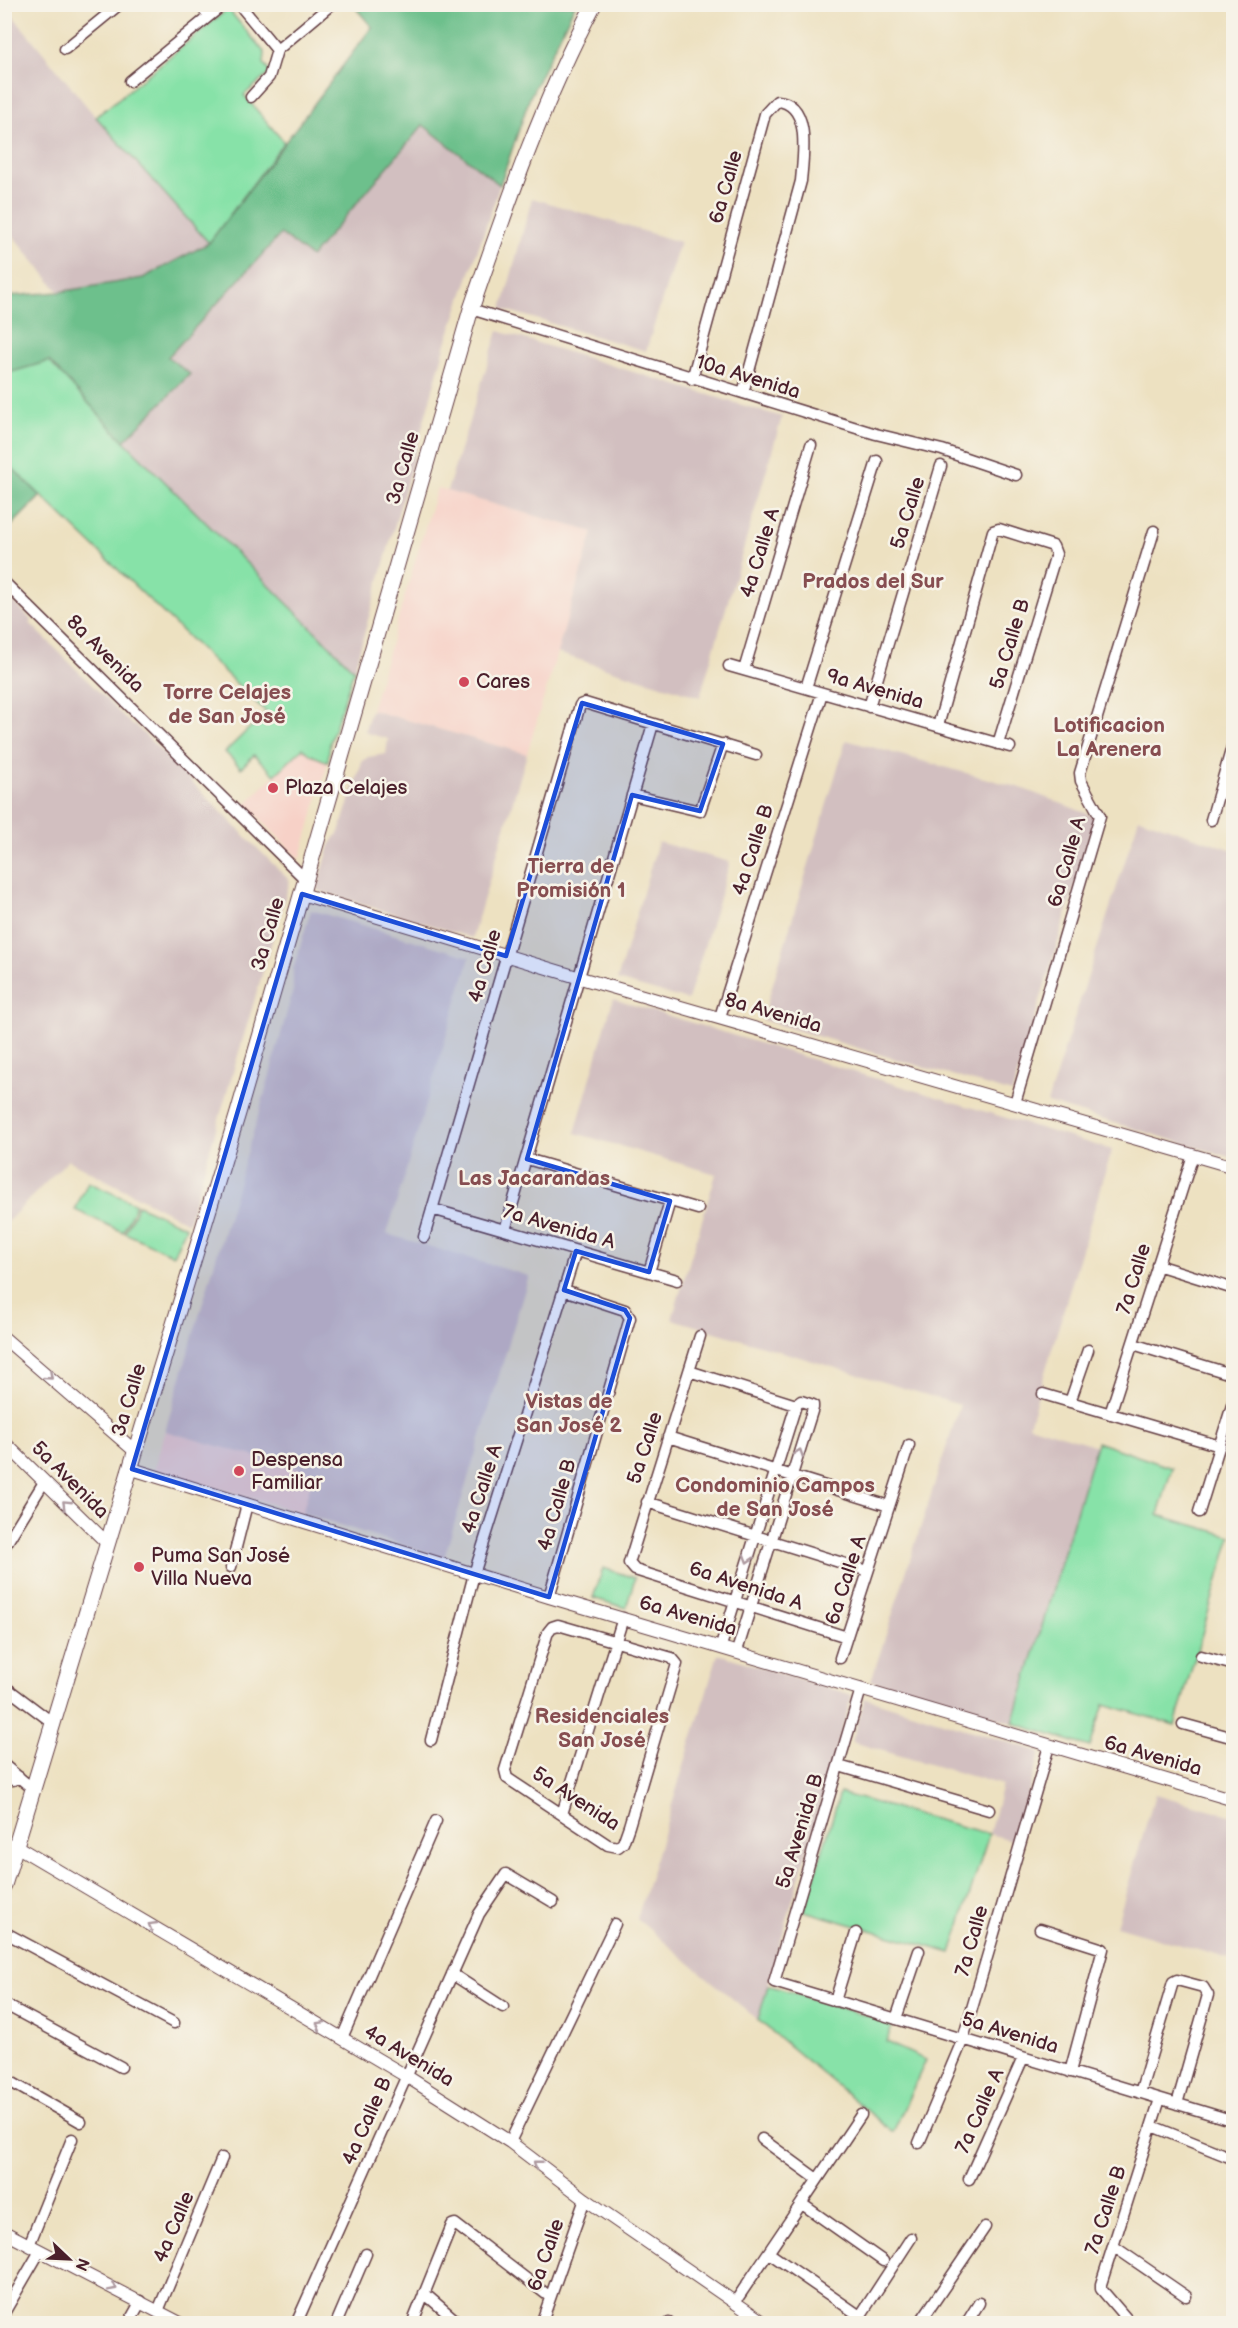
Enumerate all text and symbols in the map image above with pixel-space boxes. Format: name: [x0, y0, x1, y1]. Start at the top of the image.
street label: 6a Calle: [704, 147, 748, 226]
street label: 10a Avenida: [693, 350, 803, 404]
street label: 3a Calle: [381, 428, 425, 507]
street label: 5a Calle: [886, 474, 930, 552]
street label: 4a Calle A: [735, 504, 785, 601]
district label: Prados del Sur: [802, 569, 944, 594]
street label: 5a Calle B: [985, 596, 1035, 692]
street label: 8a Avenida: [61, 610, 149, 698]
street label: 9a Avenida: [824, 664, 926, 714]
place label: Cares: [476, 670, 530, 694]
marker: Cares: [457, 675, 471, 689]
district label: Torre Celajes de San José: [163, 680, 291, 729]
district label: Lotificacion La Arenera: [1053, 713, 1165, 762]
place label: Plaza Celajes: [285, 776, 408, 800]
marker: Plaza Celajes: [266, 781, 280, 795]
street label: 4a Calle B: [727, 801, 779, 899]
street label: 6a Calle A: [1043, 813, 1092, 910]
district label: Tierra de Promisión 1: [516, 854, 626, 903]
street label: 3a Calle: [246, 894, 290, 973]
street label: 4a Calle: [463, 926, 507, 1005]
street label: 8a Avenida: [722, 988, 824, 1038]
district label: Las Jacarandas: [458, 1166, 610, 1191]
street label: 7a Avenida A: [500, 1199, 619, 1255]
street label: 7a Calle: [1112, 1241, 1156, 1317]
street label: 3a Calle: [107, 1360, 152, 1439]
one-way arrow: [42, 1369, 53, 1380]
district label: Vistas de San José 2: [516, 1389, 622, 1438]
street label: 5a Calle: [622, 1409, 668, 1487]
street label: 5a Avenida: [26, 1436, 114, 1524]
street label: 4a Calle A: [456, 1440, 508, 1537]
place label: Despensa Familiar: [251, 1448, 343, 1495]
one-way arrow: [792, 1448, 804, 1459]
street label: 4a Calle B: [532, 1456, 582, 1554]
marker: Despensa Familiar: [232, 1464, 246, 1478]
district label: Condominio Campos de San José: [675, 1473, 875, 1522]
one-way arrow: [63, 1500, 74, 1511]
street label: 6a Calle A: [820, 1531, 872, 1628]
place label: Puma San José Villa Nueva: [151, 1544, 290, 1591]
one-way arrow: [743, 1553, 755, 1564]
street label: 6a Avenida A: [686, 1556, 806, 1616]
marker: Puma San José Villa Nueva: [132, 1560, 146, 1574]
street label: 6a Avenida: [636, 1591, 740, 1641]
district label: Residenciales San José: [535, 1704, 669, 1753]
street label: 6a Avenida: [1101, 1731, 1205, 1781]
street label: 5a Avenida: [528, 1762, 624, 1836]
street label: 5a Avenida B: [771, 1770, 829, 1891]
street label: 7a Calle: [950, 1903, 994, 1979]
one-way arrow: [148, 1922, 158, 1933]
street label: 5a Avenida: [959, 2007, 1061, 2059]
street label: 4a Avenida: [360, 2020, 458, 2092]
one-way arrow: [316, 2021, 326, 2032]
street label: 7a Calle A: [951, 2064, 1010, 2157]
street label: 4a Calle B: [337, 2073, 397, 2169]
one-way arrow: [533, 2160, 544, 2171]
street label: 7a Calle B: [1080, 2162, 1132, 2257]
street label: 4a Calle: [148, 2188, 200, 2266]
street label: 6a Calle: [522, 2215, 570, 2294]
north arrow: [39, 2229, 99, 2289]
text: N: [70, 2255, 93, 2274]
one-way arrow: [106, 2280, 117, 2292]

